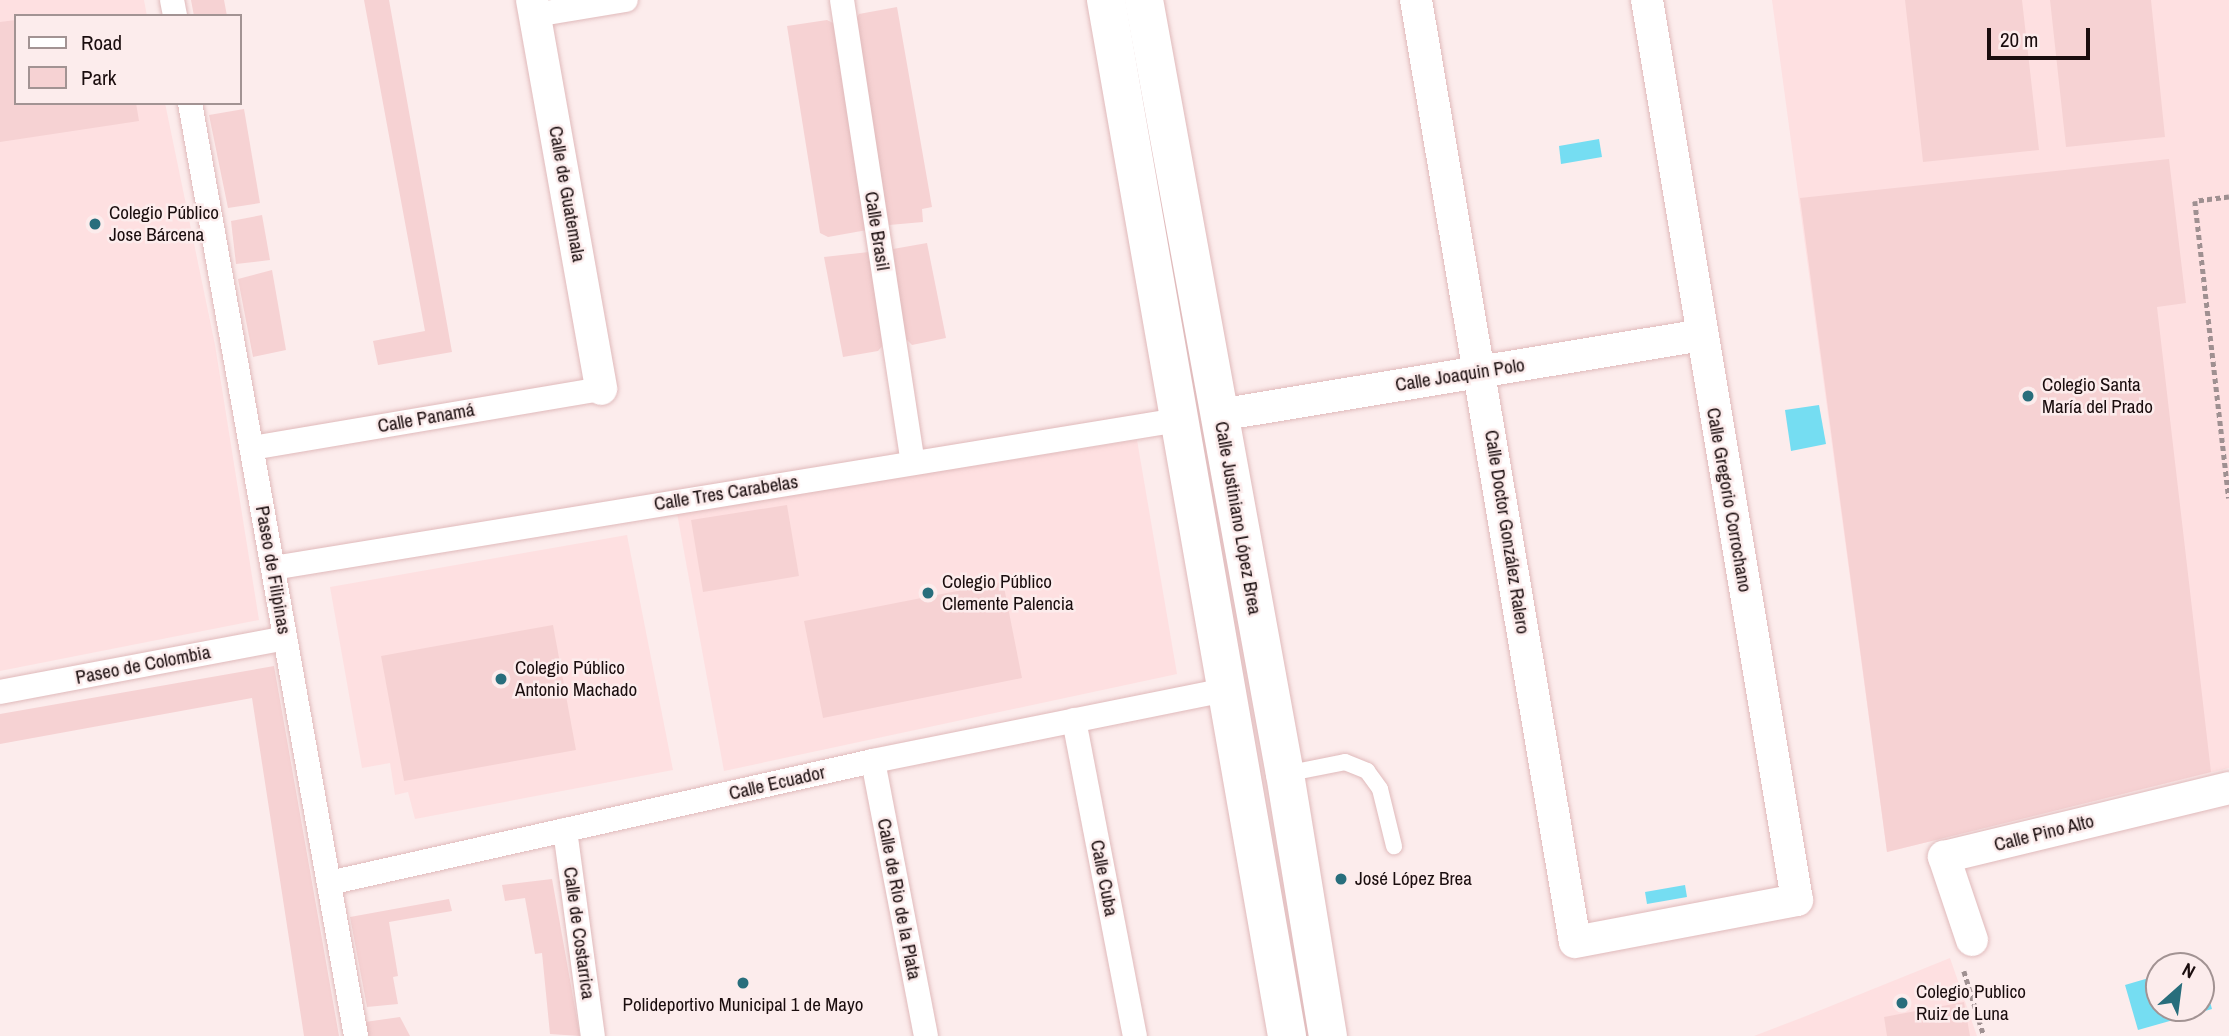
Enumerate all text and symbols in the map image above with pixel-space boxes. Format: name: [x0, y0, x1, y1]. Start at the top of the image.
legend: [14, 14, 242, 105]
scale bar: [1991, 14, 2094, 58]
text: 20 m: [2000, 25, 2038, 54]
text: Road: [81, 28, 122, 57]
text: Park: [81, 63, 116, 92]
street label: Calle de Guatemala: [544, 124, 590, 264]
street label: Calle Brasil: [860, 190, 894, 272]
place label: Colegio Público Jose Bárcena: [109, 202, 219, 246]
marker: Colegio Público Jose Bárcena: [87, 216, 103, 232]
street label: Calle Joaquin Polo: [1394, 354, 1526, 396]
place label: Colegio Santa María del Prado: [2042, 374, 2153, 418]
marker: Colegio Santa María del Prado: [2020, 388, 2036, 404]
street label: Calle Panamá: [376, 398, 476, 438]
street label: Calle Gregorio Corrochano: [1702, 406, 1756, 594]
street label: Calle Justiniano López Brea: [1210, 420, 1266, 616]
street label: Calle Doctor González Ralero: [1480, 428, 1534, 636]
street label: Calle Tres Carabelas: [652, 470, 800, 516]
street label: Paseo de Filipinas: [250, 504, 296, 636]
place label: Colegio Público Clemente Palencia: [942, 571, 1074, 615]
marker: Colegio Público Clemente Palencia: [920, 585, 936, 601]
street label: Paseo de Colombia: [74, 641, 212, 689]
place label: Colegio Público Antonio Machado: [515, 657, 637, 701]
marker: Colegio Público Antonio Machado: [493, 671, 509, 687]
street label: Calle Ecuador: [727, 761, 827, 805]
street label: Calle Pino Alto: [1991, 809, 2097, 857]
street label: Calle de Rio de la Plata: [872, 816, 926, 982]
street label: Calle Cuba: [1085, 838, 1123, 918]
street label: Calle de Costarrica: [558, 865, 600, 1001]
place label: José López Brea: [1355, 868, 1472, 890]
marker: José López Brea: [1333, 871, 1349, 887]
north arrow: [2145, 952, 2215, 1022]
text: N: [2178, 956, 2200, 984]
marker: Polideportivo Municipal 1 de Mayo: [735, 975, 751, 991]
place label: Colegio Publico Ruiz de Luna: [1916, 981, 2026, 1025]
place label: Polideportivo Municipal 1 de Mayo: [623, 994, 863, 1016]
marker: Colegio Publico Ruiz de Luna: [1894, 995, 1910, 1011]

